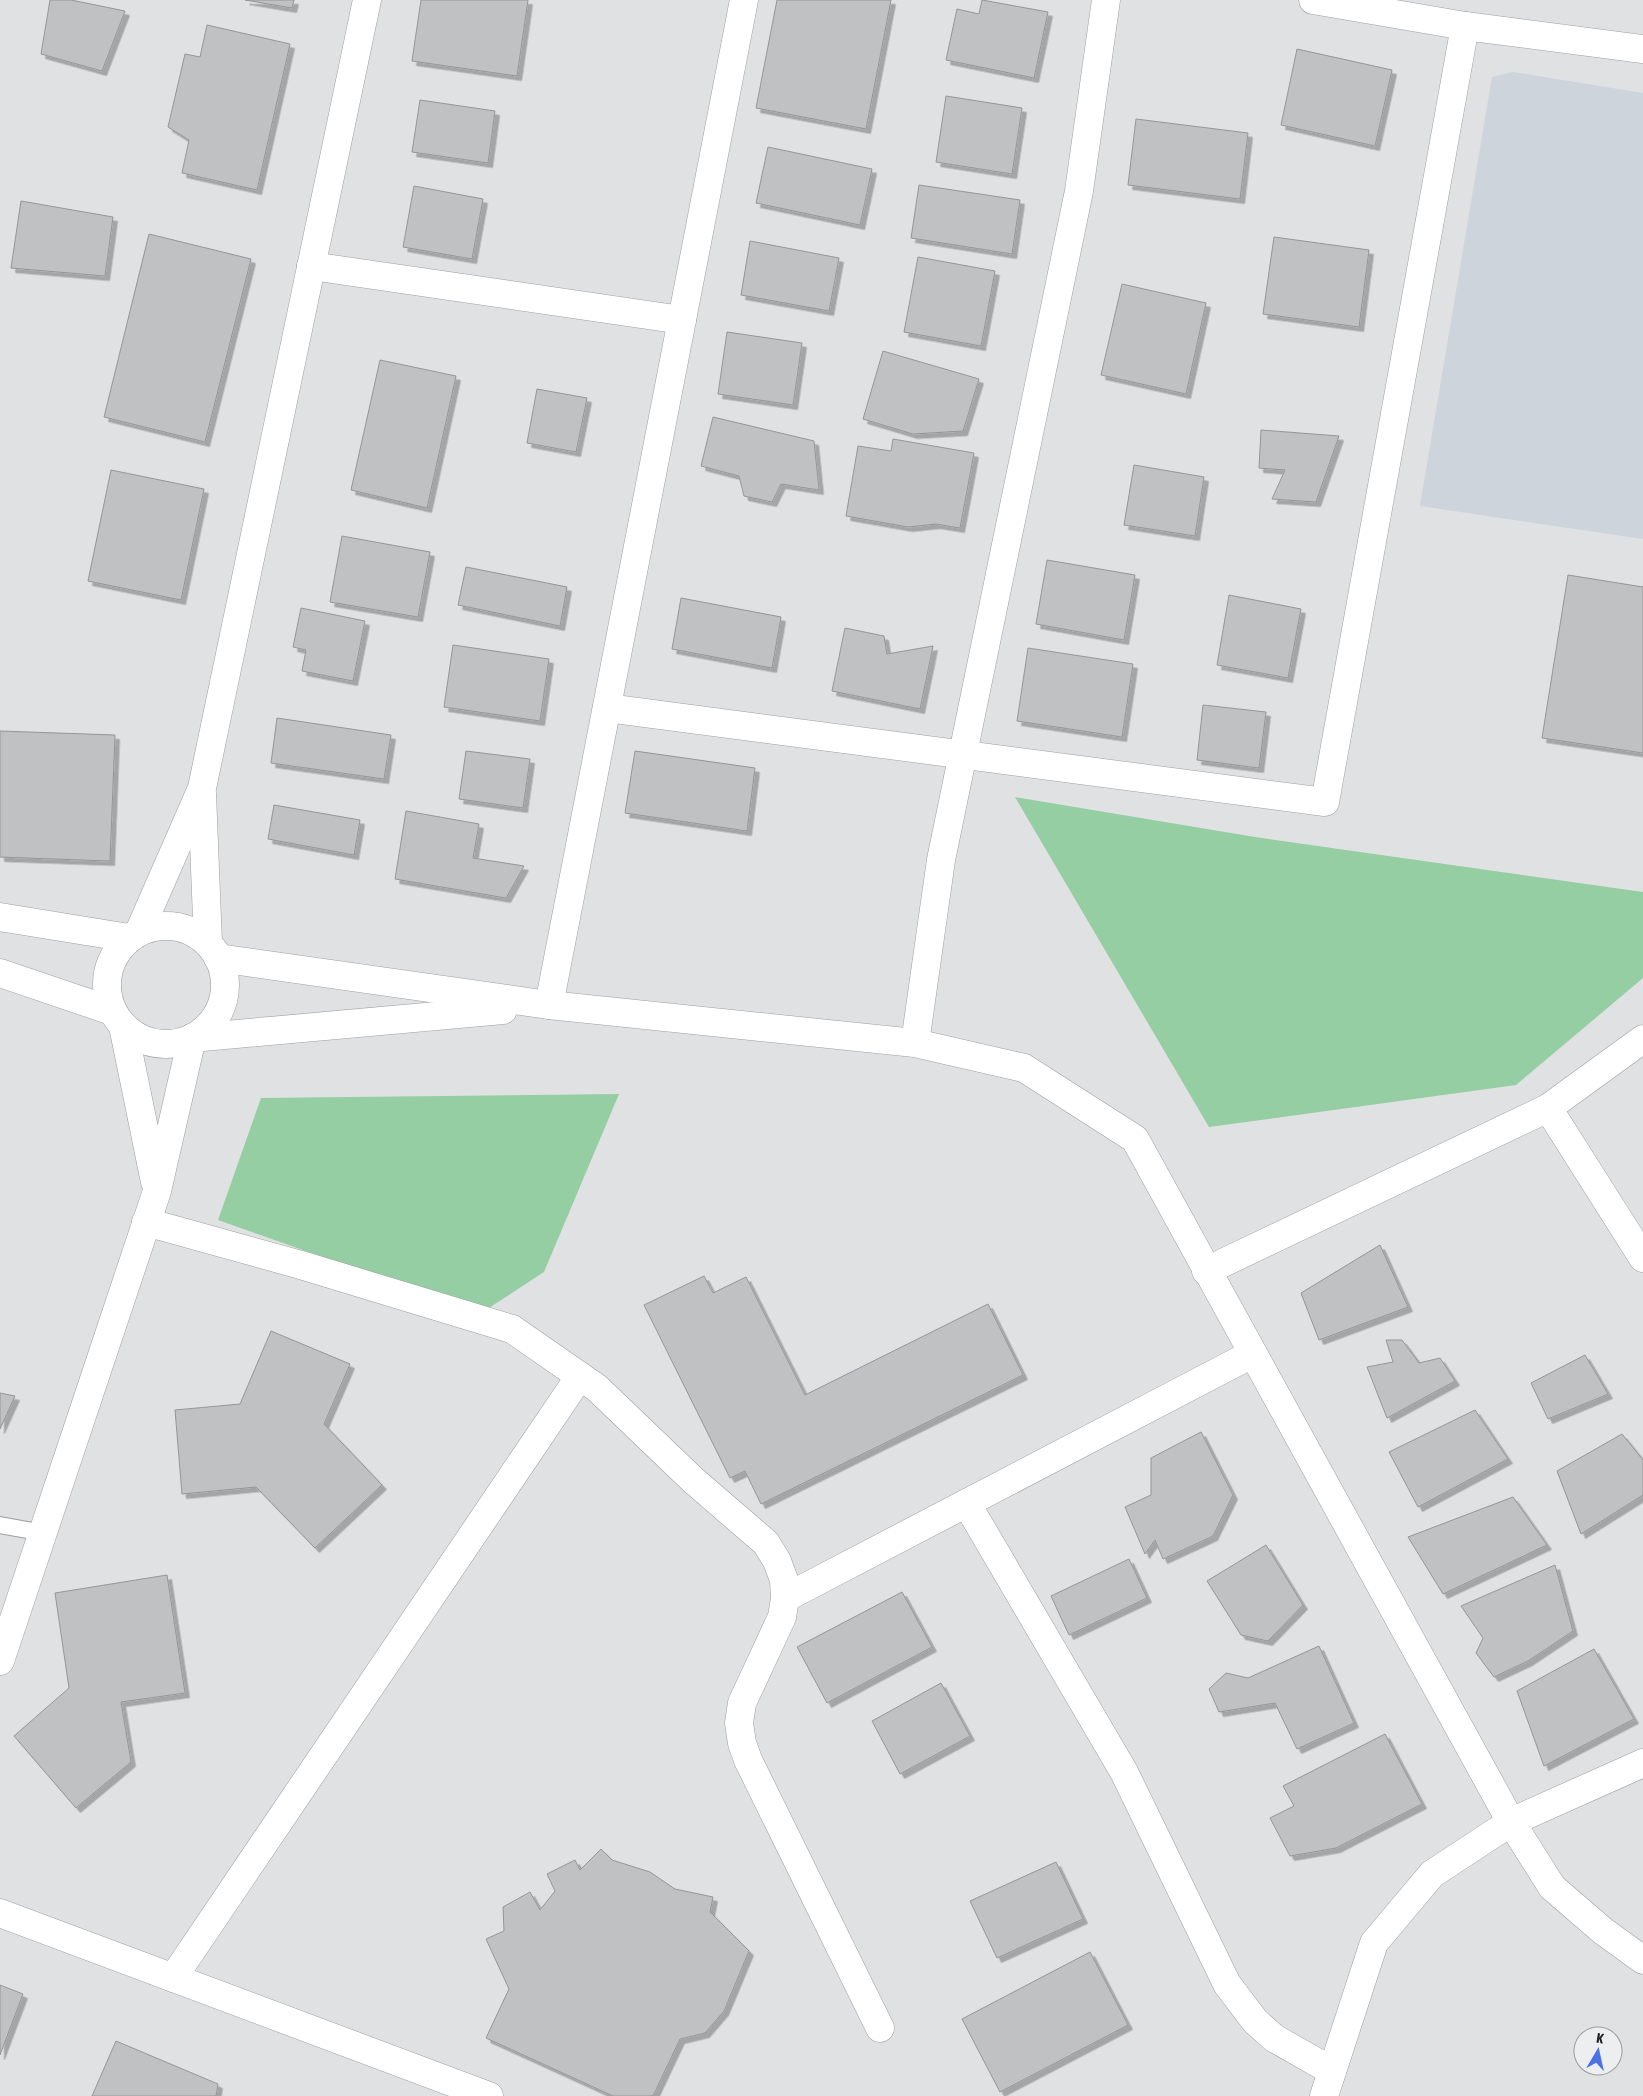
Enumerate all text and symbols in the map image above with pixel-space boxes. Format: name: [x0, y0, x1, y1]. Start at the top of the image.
north arrow: [1573, 2026, 1623, 2076]
text: K: [1595, 2030, 1605, 2047]

